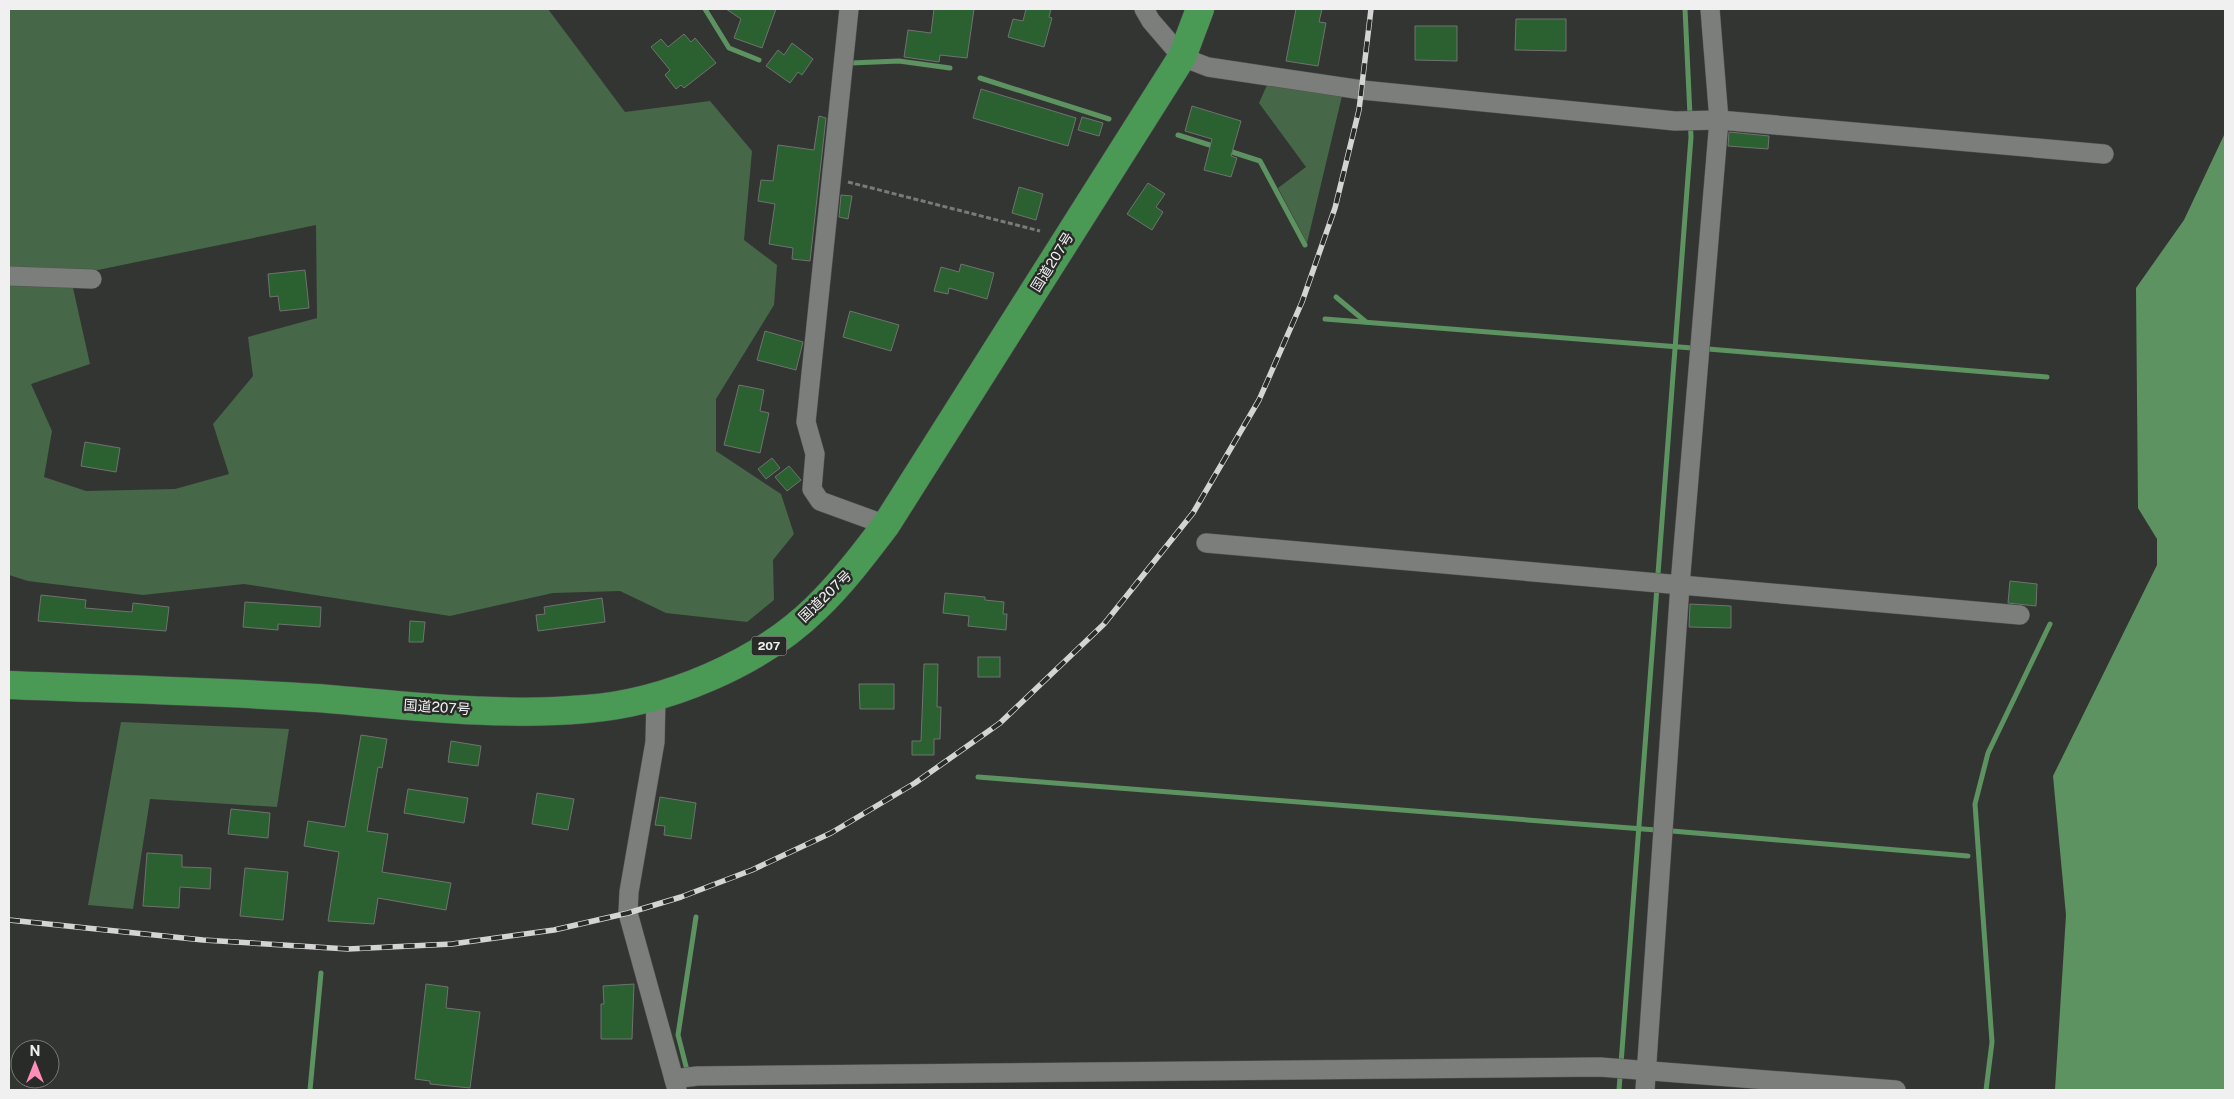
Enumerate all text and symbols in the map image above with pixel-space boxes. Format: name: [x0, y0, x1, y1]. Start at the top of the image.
street label: 国道207号: [1027, 229, 1077, 295]
street label: 国道207号: [795, 567, 855, 625]
road number: 207: [752, 636, 786, 656]
street label: 国道207号: [403, 697, 471, 717]
north arrow: [10, 1039, 60, 1089]
text: N: [30, 1043, 40, 1059]

